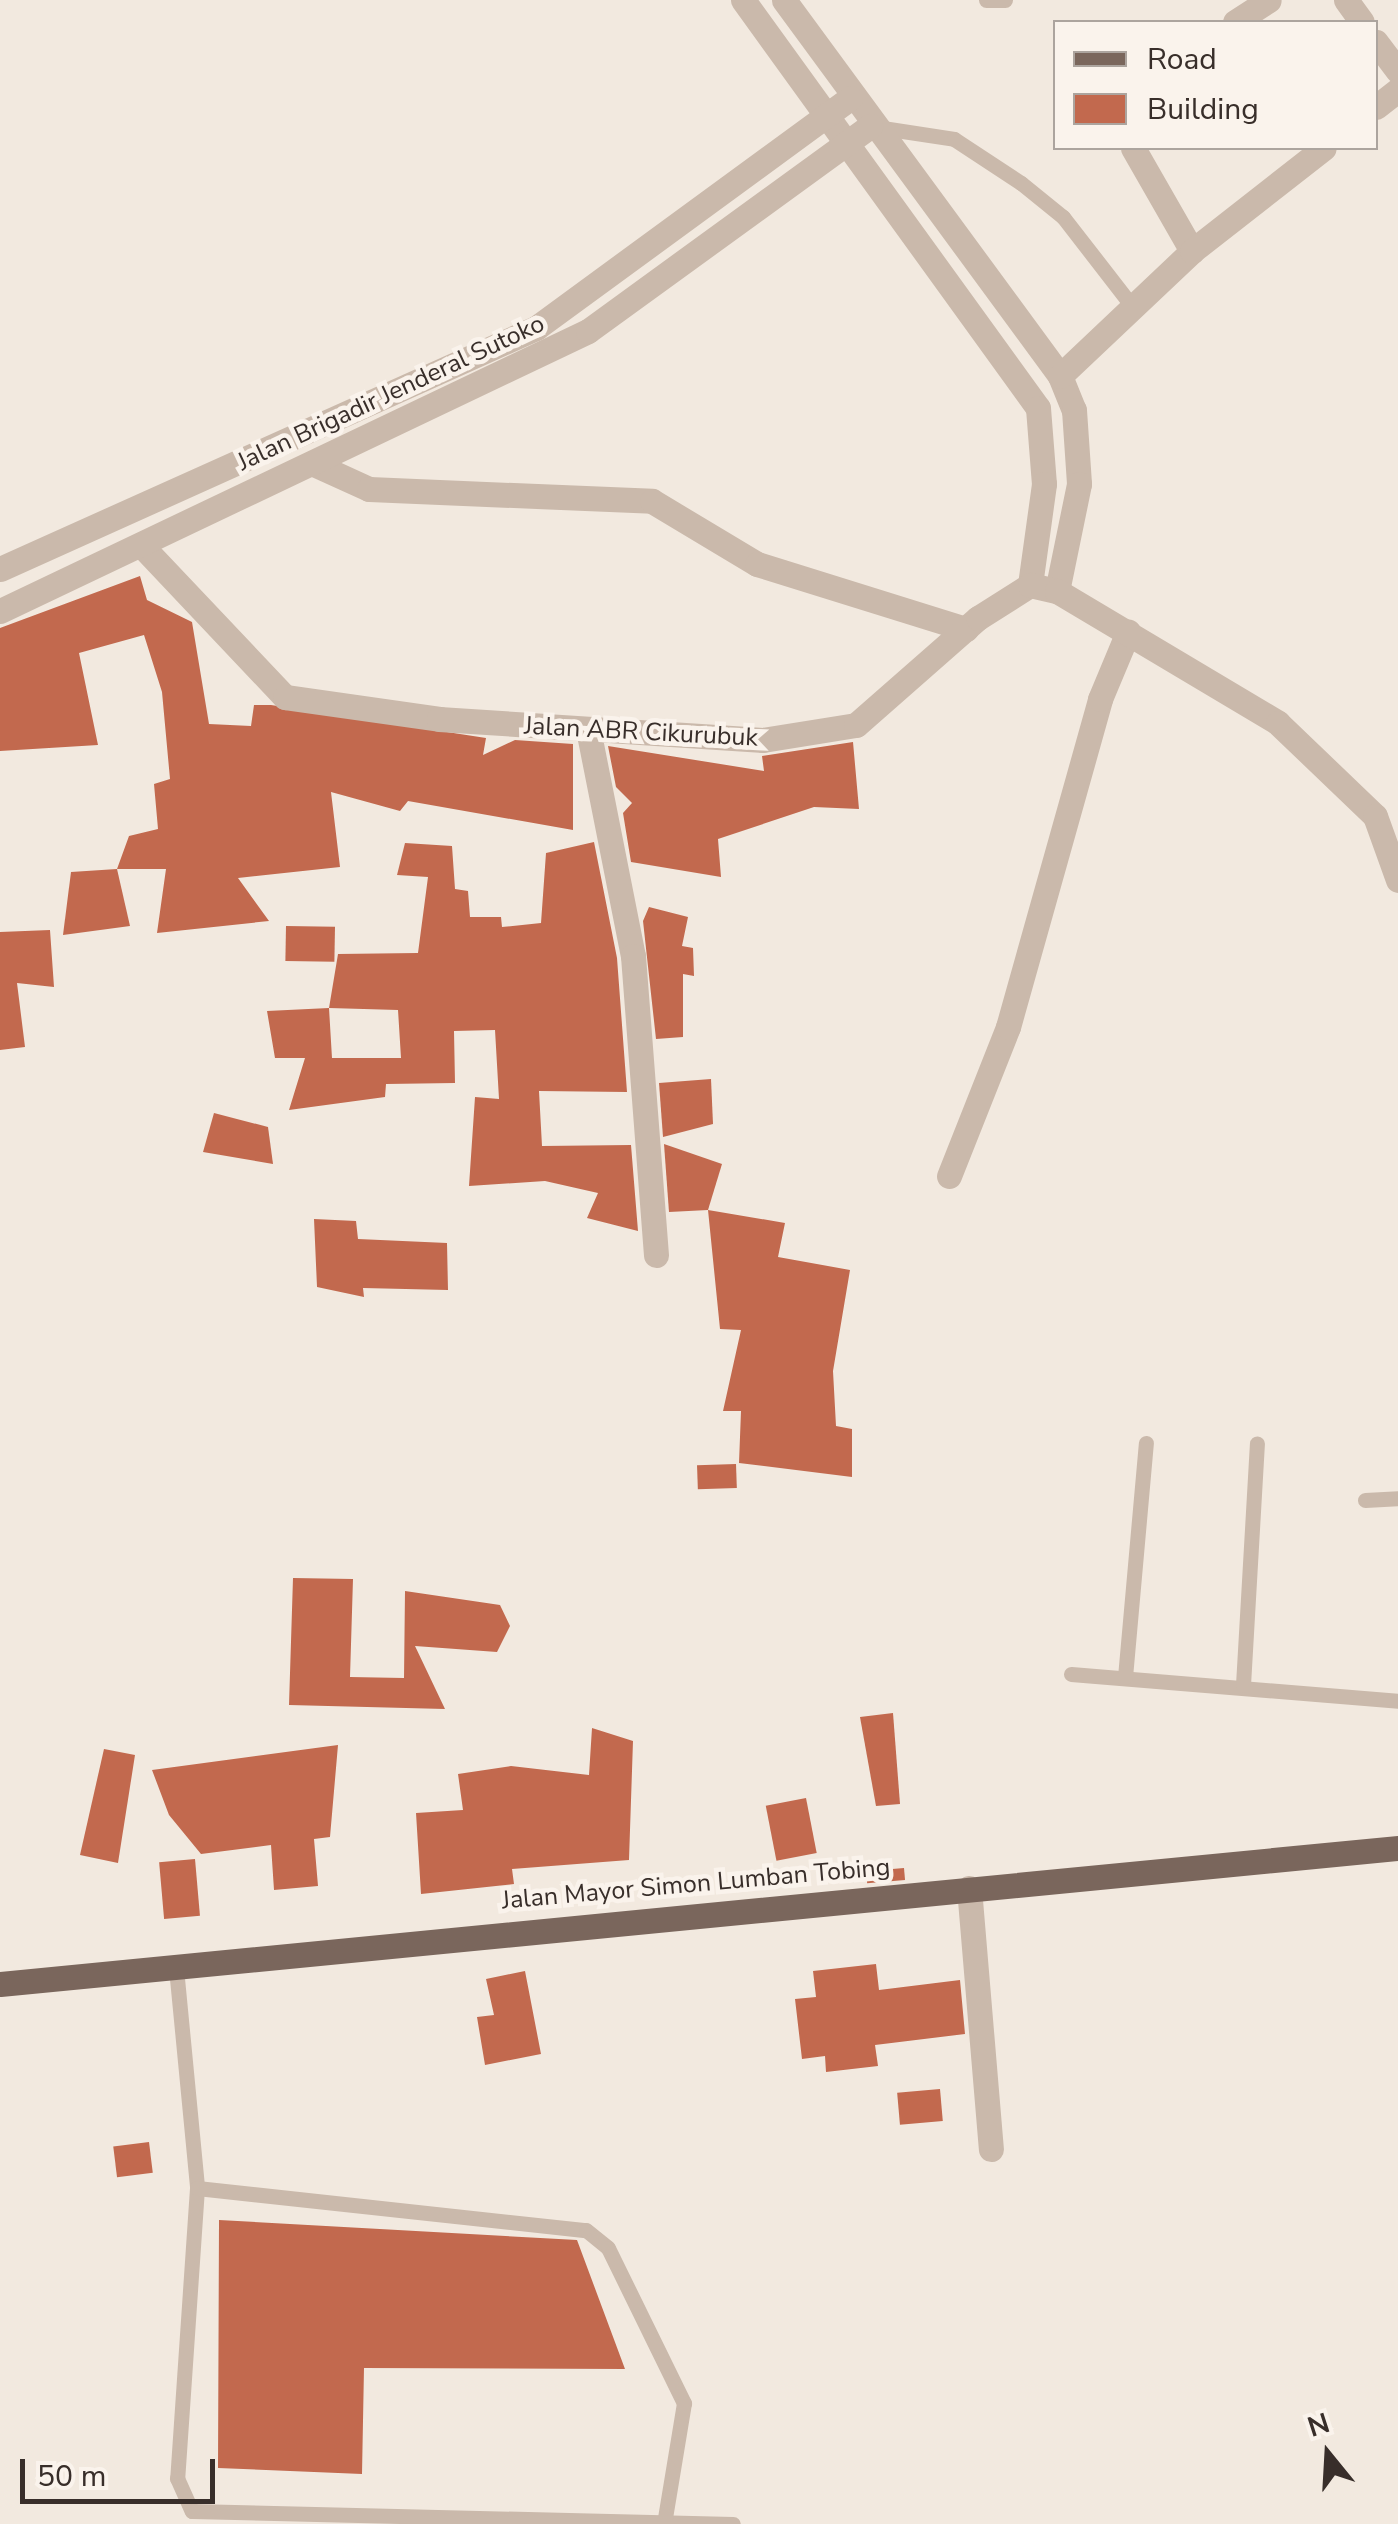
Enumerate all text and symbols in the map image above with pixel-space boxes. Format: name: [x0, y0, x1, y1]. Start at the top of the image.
legend: [1053, 20, 1378, 150]
text: Road: [1147, 39, 1217, 80]
text: Building: [1147, 89, 1259, 130]
street label: Jalan Brigadir Jenderal Sutoko: [233, 309, 549, 477]
street label: Jalan ABR Cikurubuk: [523, 711, 759, 753]
street label: Jalan Mayor Simon Lumban Tobing: [501, 1852, 891, 1916]
north arrow: [1278, 2404, 1378, 2504]
text: N: [1303, 2404, 1335, 2447]
scale bar: [25, 2439, 220, 2501]
text: 50 m: [37, 2456, 106, 2497]

